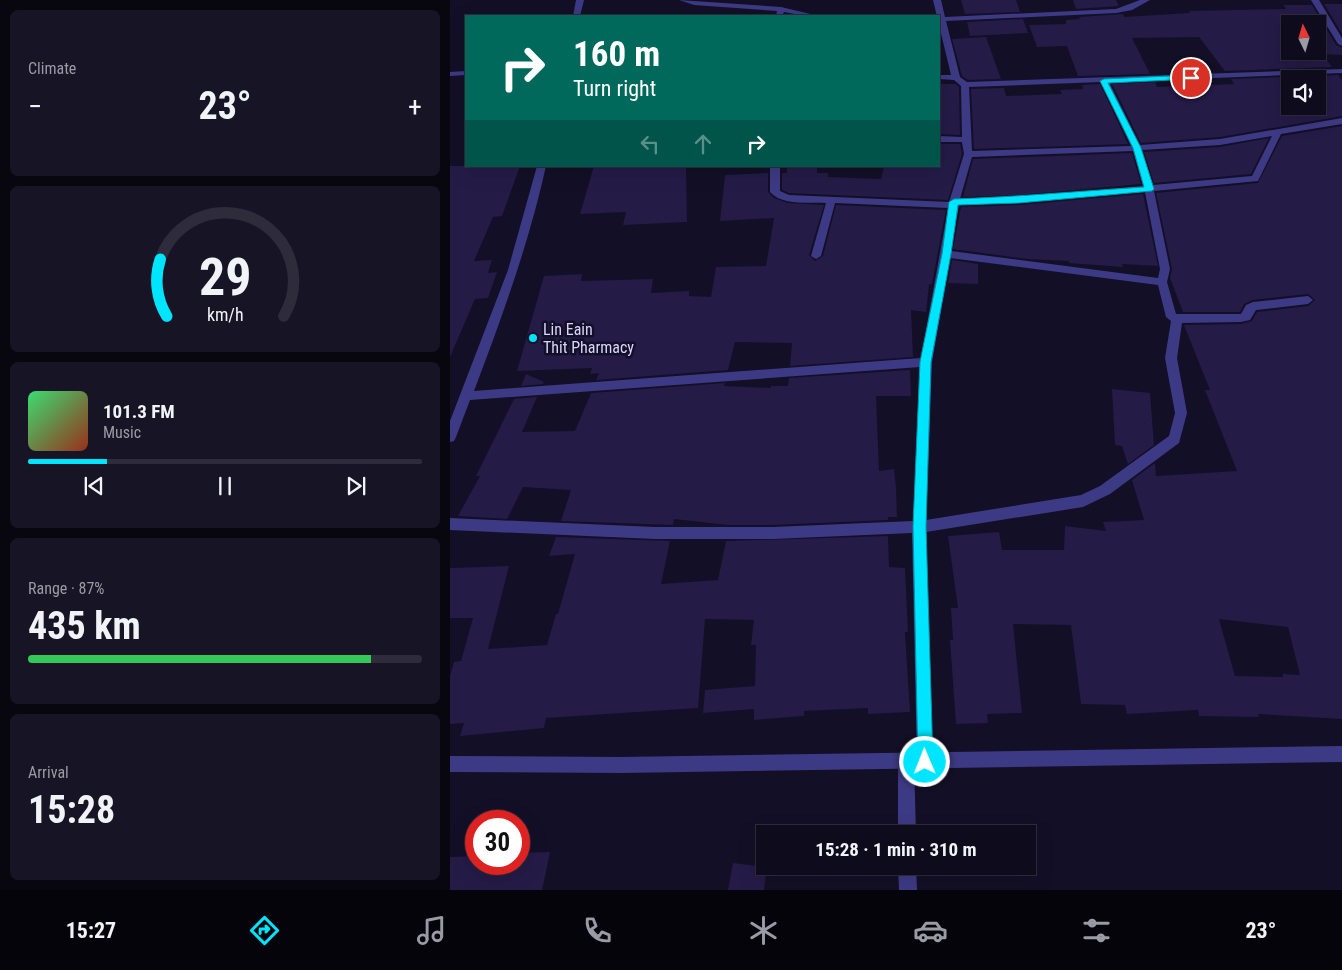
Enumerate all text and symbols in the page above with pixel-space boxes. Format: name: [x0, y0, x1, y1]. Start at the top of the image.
north arrow: [1281, 15, 1326, 60]
map controls: [1281, 15, 1326, 115]
text: 160 m: [573, 34, 660, 75]
icon: right: [490, 35, 555, 100]
pin: [1170, 57, 1212, 99]
text: Climate: [28, 59, 76, 78]
icon: arrive: [1177, 64, 1205, 92]
button: sound: [1281, 70, 1326, 115]
text: Turn right: [573, 76, 656, 101]
text: 23°: [198, 84, 252, 128]
text: −: [28, 90, 42, 123]
text: +: [408, 90, 422, 123]
icon: left: [636, 130, 664, 158]
icon: ahead: [689, 130, 717, 158]
icon: right: [742, 130, 770, 158]
text: 29: [199, 247, 251, 308]
text: km/h: [207, 304, 243, 325]
place label: Lin Eain Thit Pharmacy: [543, 320, 634, 357]
marker: Lin Eain Thit Pharmacy: [527, 332, 539, 344]
text: 101.3 FM: [103, 400, 175, 423]
text: Music: [103, 423, 141, 442]
icon: previous: [80, 472, 108, 500]
icon: pause: [211, 472, 239, 500]
icon: next: [342, 472, 370, 500]
text: Range · 87%: [28, 579, 104, 598]
text: 435 km: [28, 604, 141, 648]
position arrow: [898, 735, 950, 787]
text: Arrival: [28, 763, 69, 782]
text: 15:28: [28, 788, 115, 832]
speed limit sign: 30: [465, 810, 530, 875]
text: 15:28 · 1 min · 310 m: [815, 838, 977, 861]
icon: directions: [247, 913, 282, 948]
icon: music: [414, 913, 449, 948]
icon: phone: [580, 913, 615, 948]
icon: climate: [746, 913, 781, 948]
icon: car: [913, 913, 948, 948]
icon: filters: [1079, 913, 1114, 948]
text: 15:27: [66, 918, 116, 943]
text: 23°: [1245, 918, 1276, 943]

